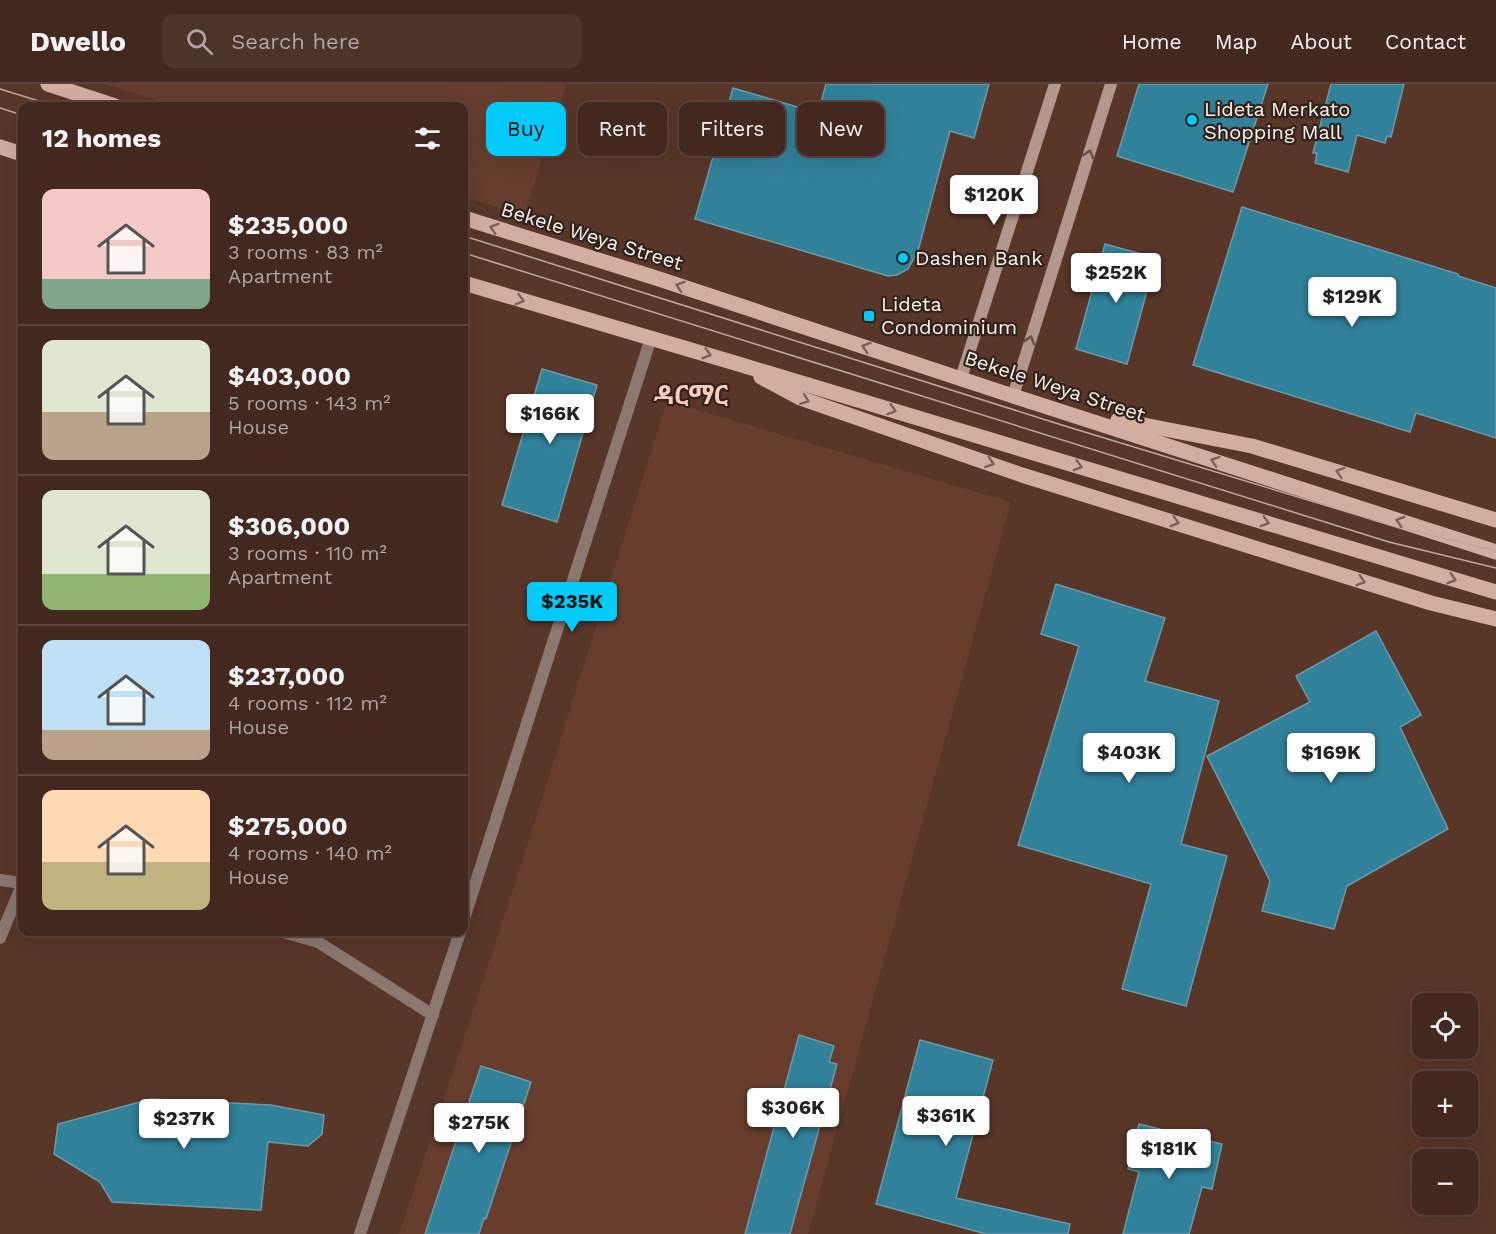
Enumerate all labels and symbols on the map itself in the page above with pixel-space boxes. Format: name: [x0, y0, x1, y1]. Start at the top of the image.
place label: Lideta Merkato Shopping Mall: [1204, 97, 1350, 144]
marker: Lideta Merkato Shopping Mall: [1185, 113, 1199, 127]
one-way arrow: [1082, 149, 1094, 160]
pin: $120K: [952, 175, 1036, 226]
street label: Bekele Weya Street: [498, 197, 686, 275]
one-way arrow: [489, 222, 500, 235]
place label: Dashen Bank: [915, 246, 1043, 270]
marker: Dashen Bank: [896, 251, 910, 265]
pin: $252K: [1074, 253, 1158, 304]
pin: $129K: [1310, 277, 1394, 328]
one-way arrow: [675, 281, 686, 293]
place label: Lideta Condominium: [881, 292, 1017, 339]
one-way arrow: [514, 293, 525, 305]
marker: Lideta Condominium: [862, 309, 876, 323]
one-way arrow: [1023, 335, 1035, 346]
one-way arrow: [861, 342, 872, 354]
street label: Bekele Weya Street: [962, 345, 1149, 427]
one-way arrow: [701, 347, 712, 359]
district label: ዳርማር: [654, 380, 729, 410]
one-way arrow: [800, 392, 810, 405]
pin: $166K: [508, 394, 592, 445]
one-way arrow: [886, 403, 897, 415]
one-way arrow: [1210, 455, 1221, 468]
one-way arrow: [984, 456, 994, 469]
one-way arrow: [1072, 459, 1083, 471]
one-way arrow: [1335, 467, 1346, 479]
one-way arrow: [1169, 515, 1180, 527]
one-way arrow: [1259, 515, 1270, 527]
one-way arrow: [1395, 516, 1406, 528]
one-way arrow: [1446, 572, 1457, 584]
one-way arrow: [1355, 574, 1366, 586]
pin: $235K: [530, 582, 614, 633]
pin: $403K: [1087, 733, 1171, 784]
pin: $169K: [1289, 733, 1373, 784]
pin: $306K: [751, 1088, 835, 1139]
pin: $361K: [904, 1096, 988, 1147]
pin: $237K: [142, 1099, 226, 1150]
pin: $275K: [437, 1103, 521, 1154]
pin: $181K: [1127, 1129, 1211, 1180]

